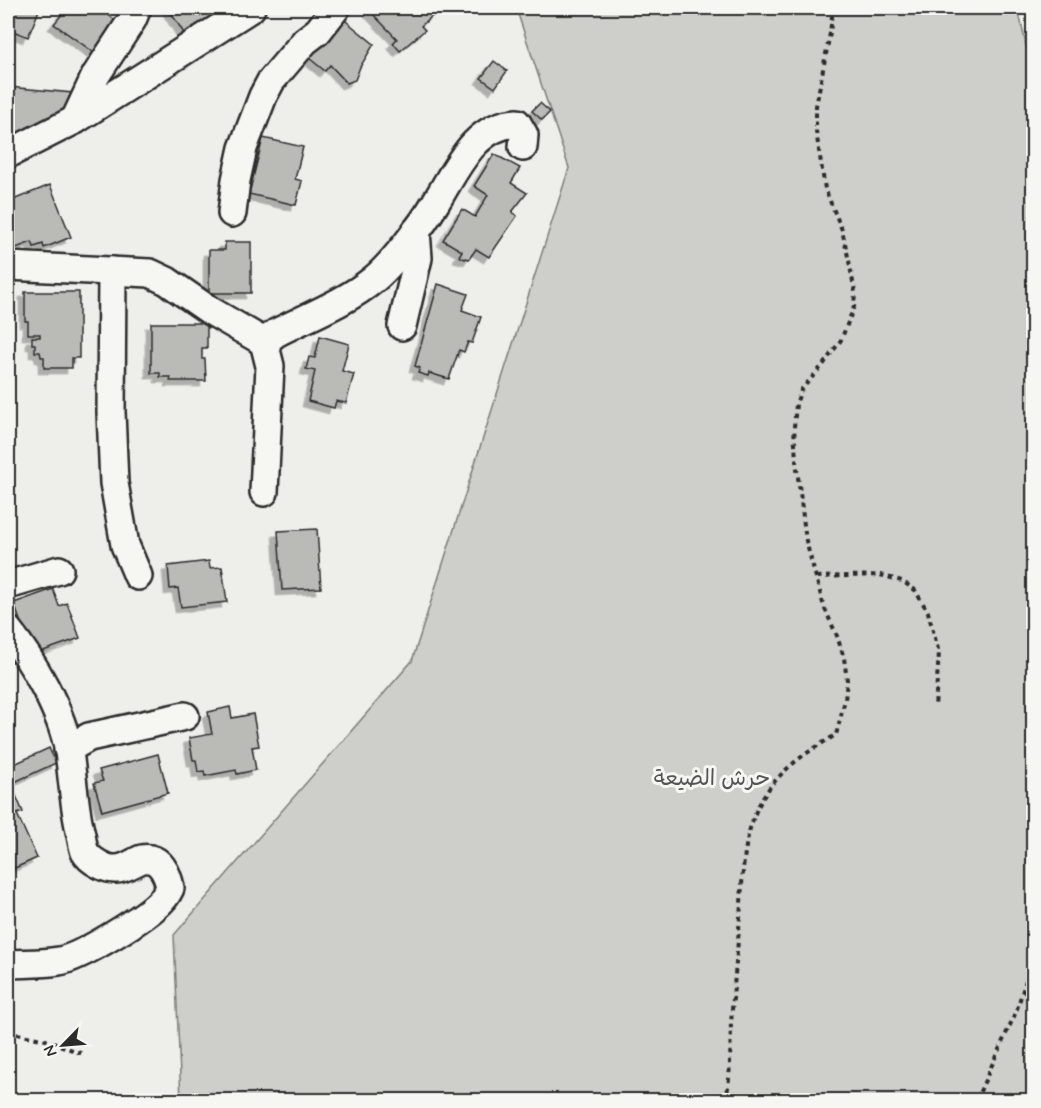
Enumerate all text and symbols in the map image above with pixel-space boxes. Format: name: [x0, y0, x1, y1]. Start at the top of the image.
park label: حرش الضيعة: [654, 765, 770, 793]
north arrow: [33, 1015, 93, 1075]
text: N: [39, 1041, 63, 1060]

